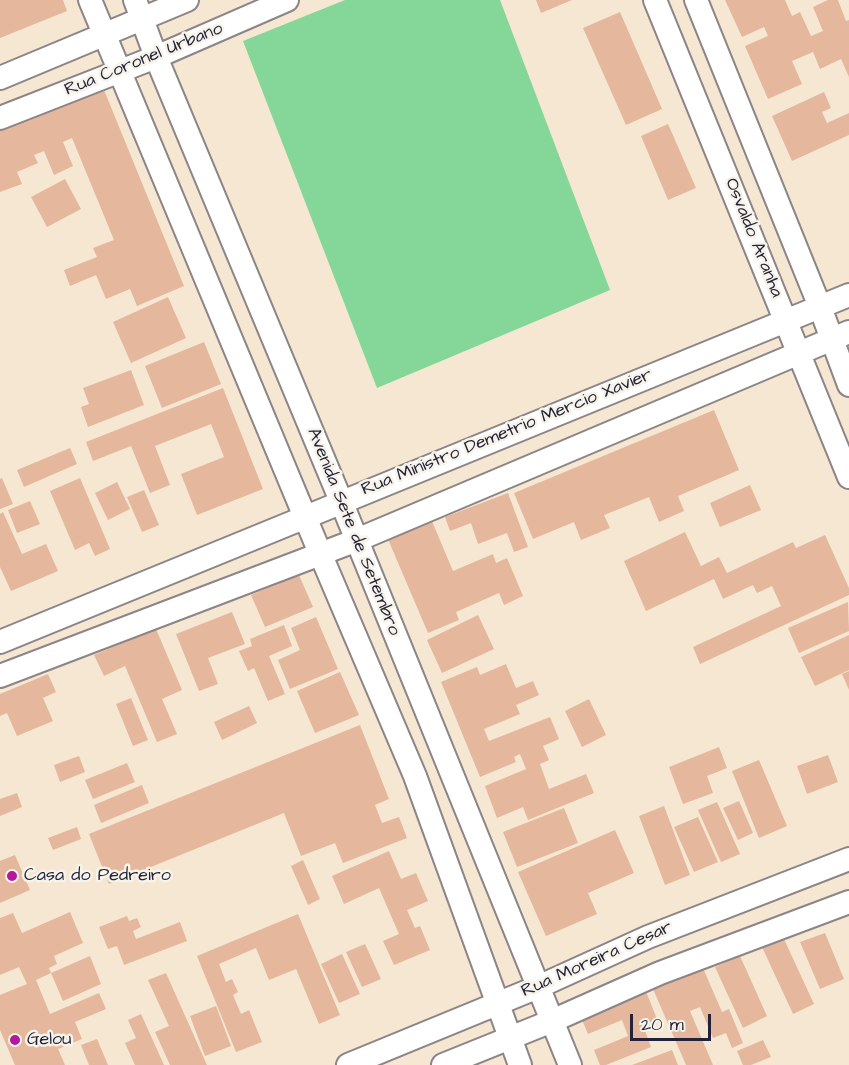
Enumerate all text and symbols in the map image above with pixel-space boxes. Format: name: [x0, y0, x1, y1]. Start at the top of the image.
street label: Rua Coronel Urbano: [62, 18, 226, 102]
street label: Osvaldo Aranha: [719, 175, 787, 301]
street label: Rua Ministro Demetrio Mercio Xavier: [359, 365, 655, 501]
street label: Avenida Sete de Setembro: [301, 425, 405, 639]
place label: Casa do Pedreiro: [24, 865, 171, 887]
marker: Casa do Pedreiro: [5, 869, 19, 883]
street label: Rua Moreira Cesar: [518, 917, 676, 1003]
scale bar: [633, 1002, 714, 1040]
text: 20 m: [641, 1012, 684, 1037]
place label: Gelou: [27, 1029, 71, 1051]
marker: Gelou: [8, 1033, 22, 1047]

